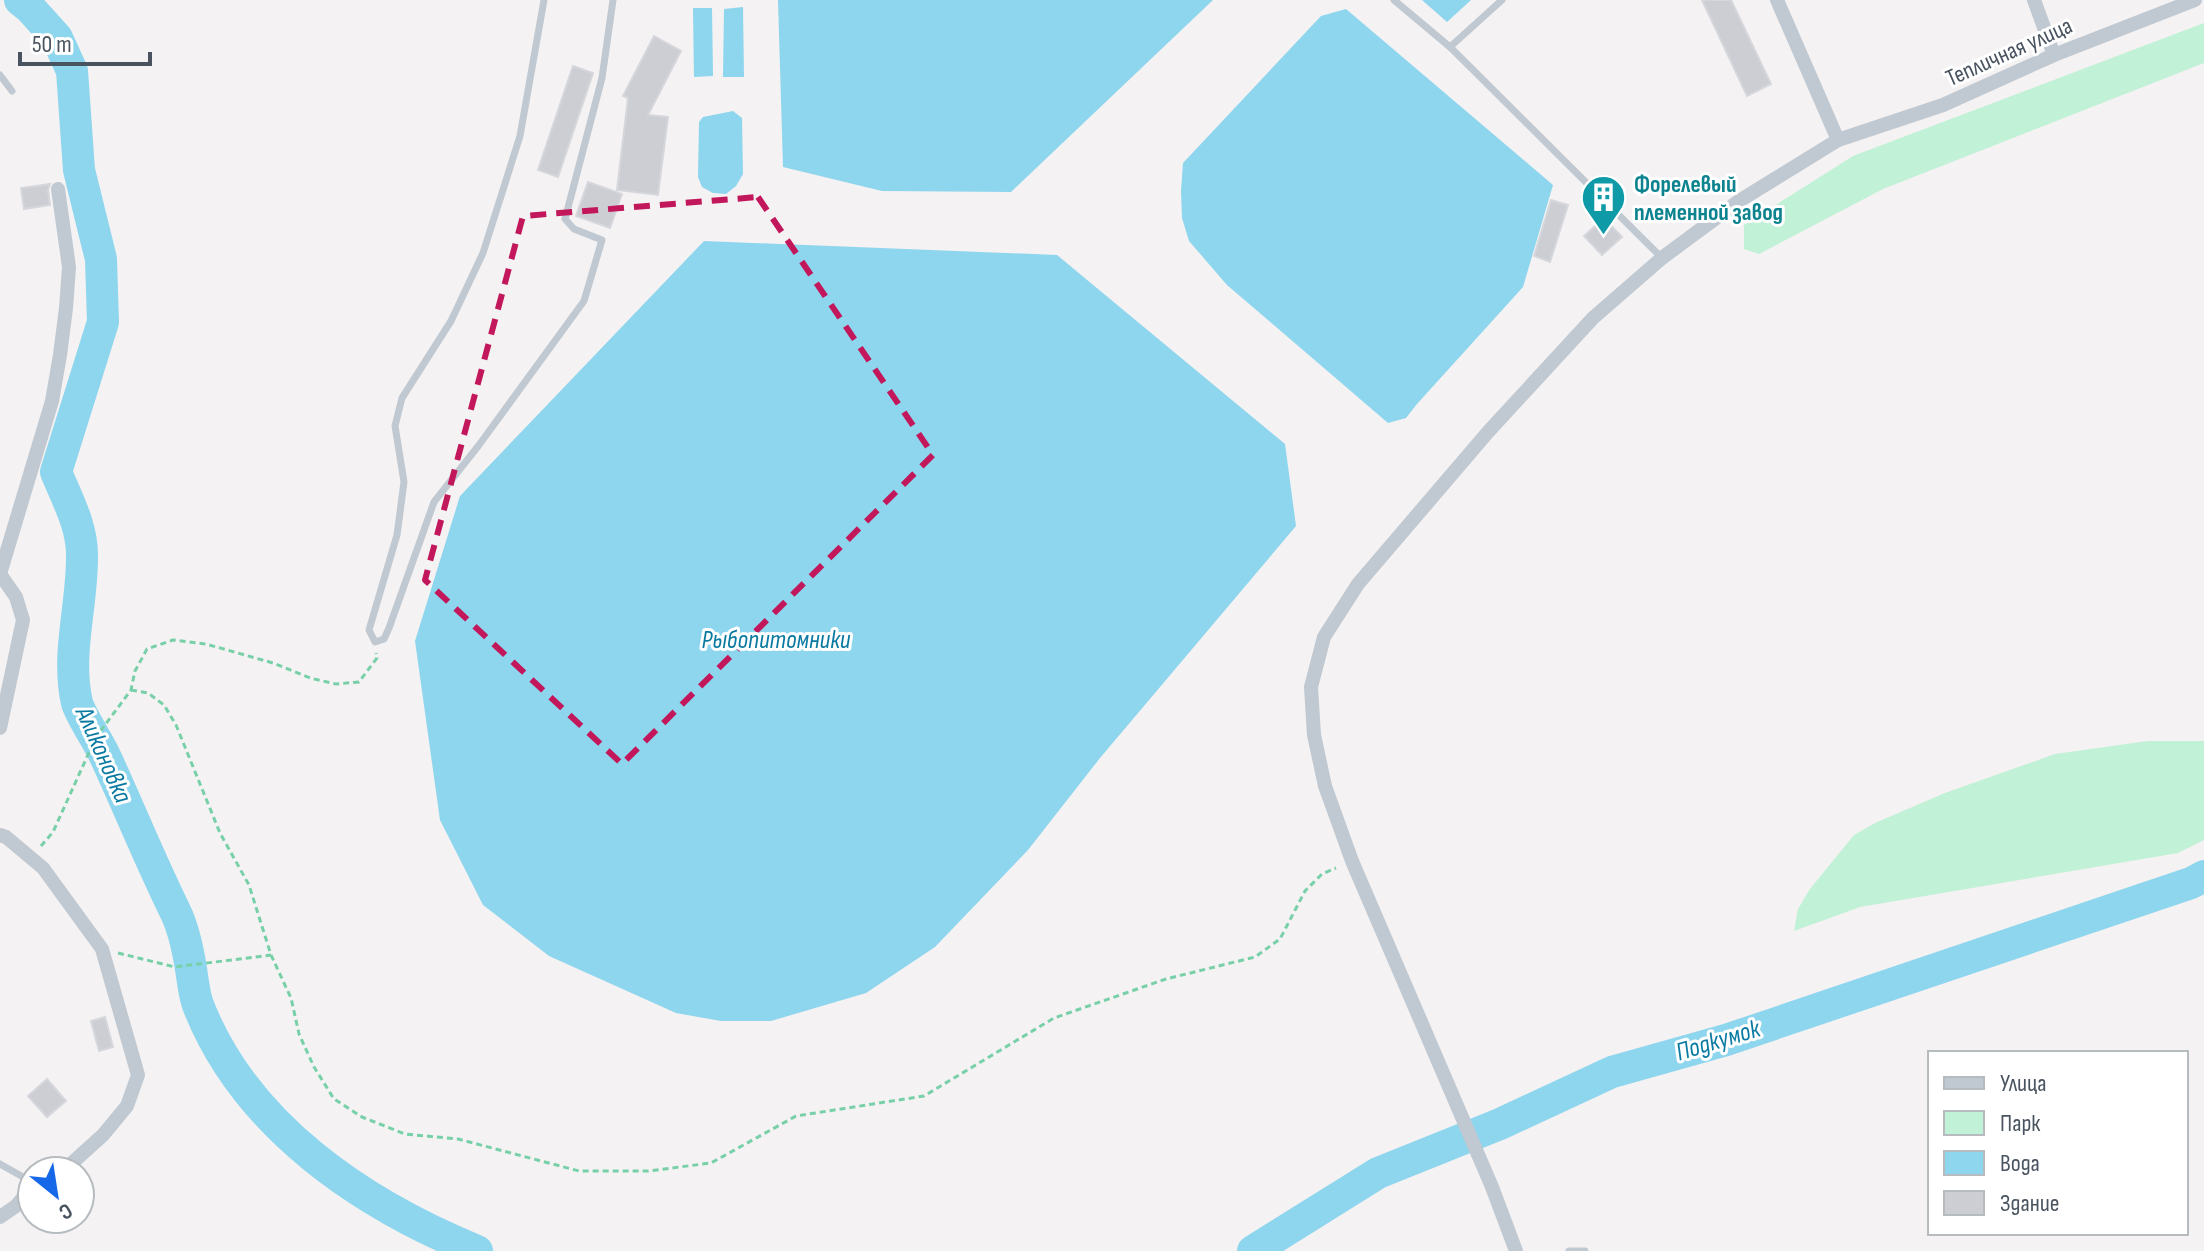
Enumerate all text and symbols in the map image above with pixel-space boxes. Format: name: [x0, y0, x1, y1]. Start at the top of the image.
street label: Тепличная улица: [1941, 11, 2077, 93]
scale bar: [20, 16, 150, 66]
text: 50 m: [32, 30, 72, 59]
place label: Форелевый племенной завод: [1634, 170, 1783, 227]
building icon: Форелевый племенной завод: [1579, 174, 1627, 237]
water label: Рыбопитомники: [701, 625, 851, 656]
water label: Аликоновка: [68, 701, 138, 808]
water label: Подкумок: [1672, 1013, 1765, 1068]
legend: [1928, 1051, 2188, 1235]
text: Улица: [2000, 1069, 2046, 1098]
text: Парк: [2000, 1109, 2041, 1138]
text: Вода: [2000, 1149, 2040, 1178]
north arrow: [16, 1155, 96, 1235]
text: Здание: [2000, 1189, 2059, 1218]
text: С: [54, 1197, 77, 1226]

